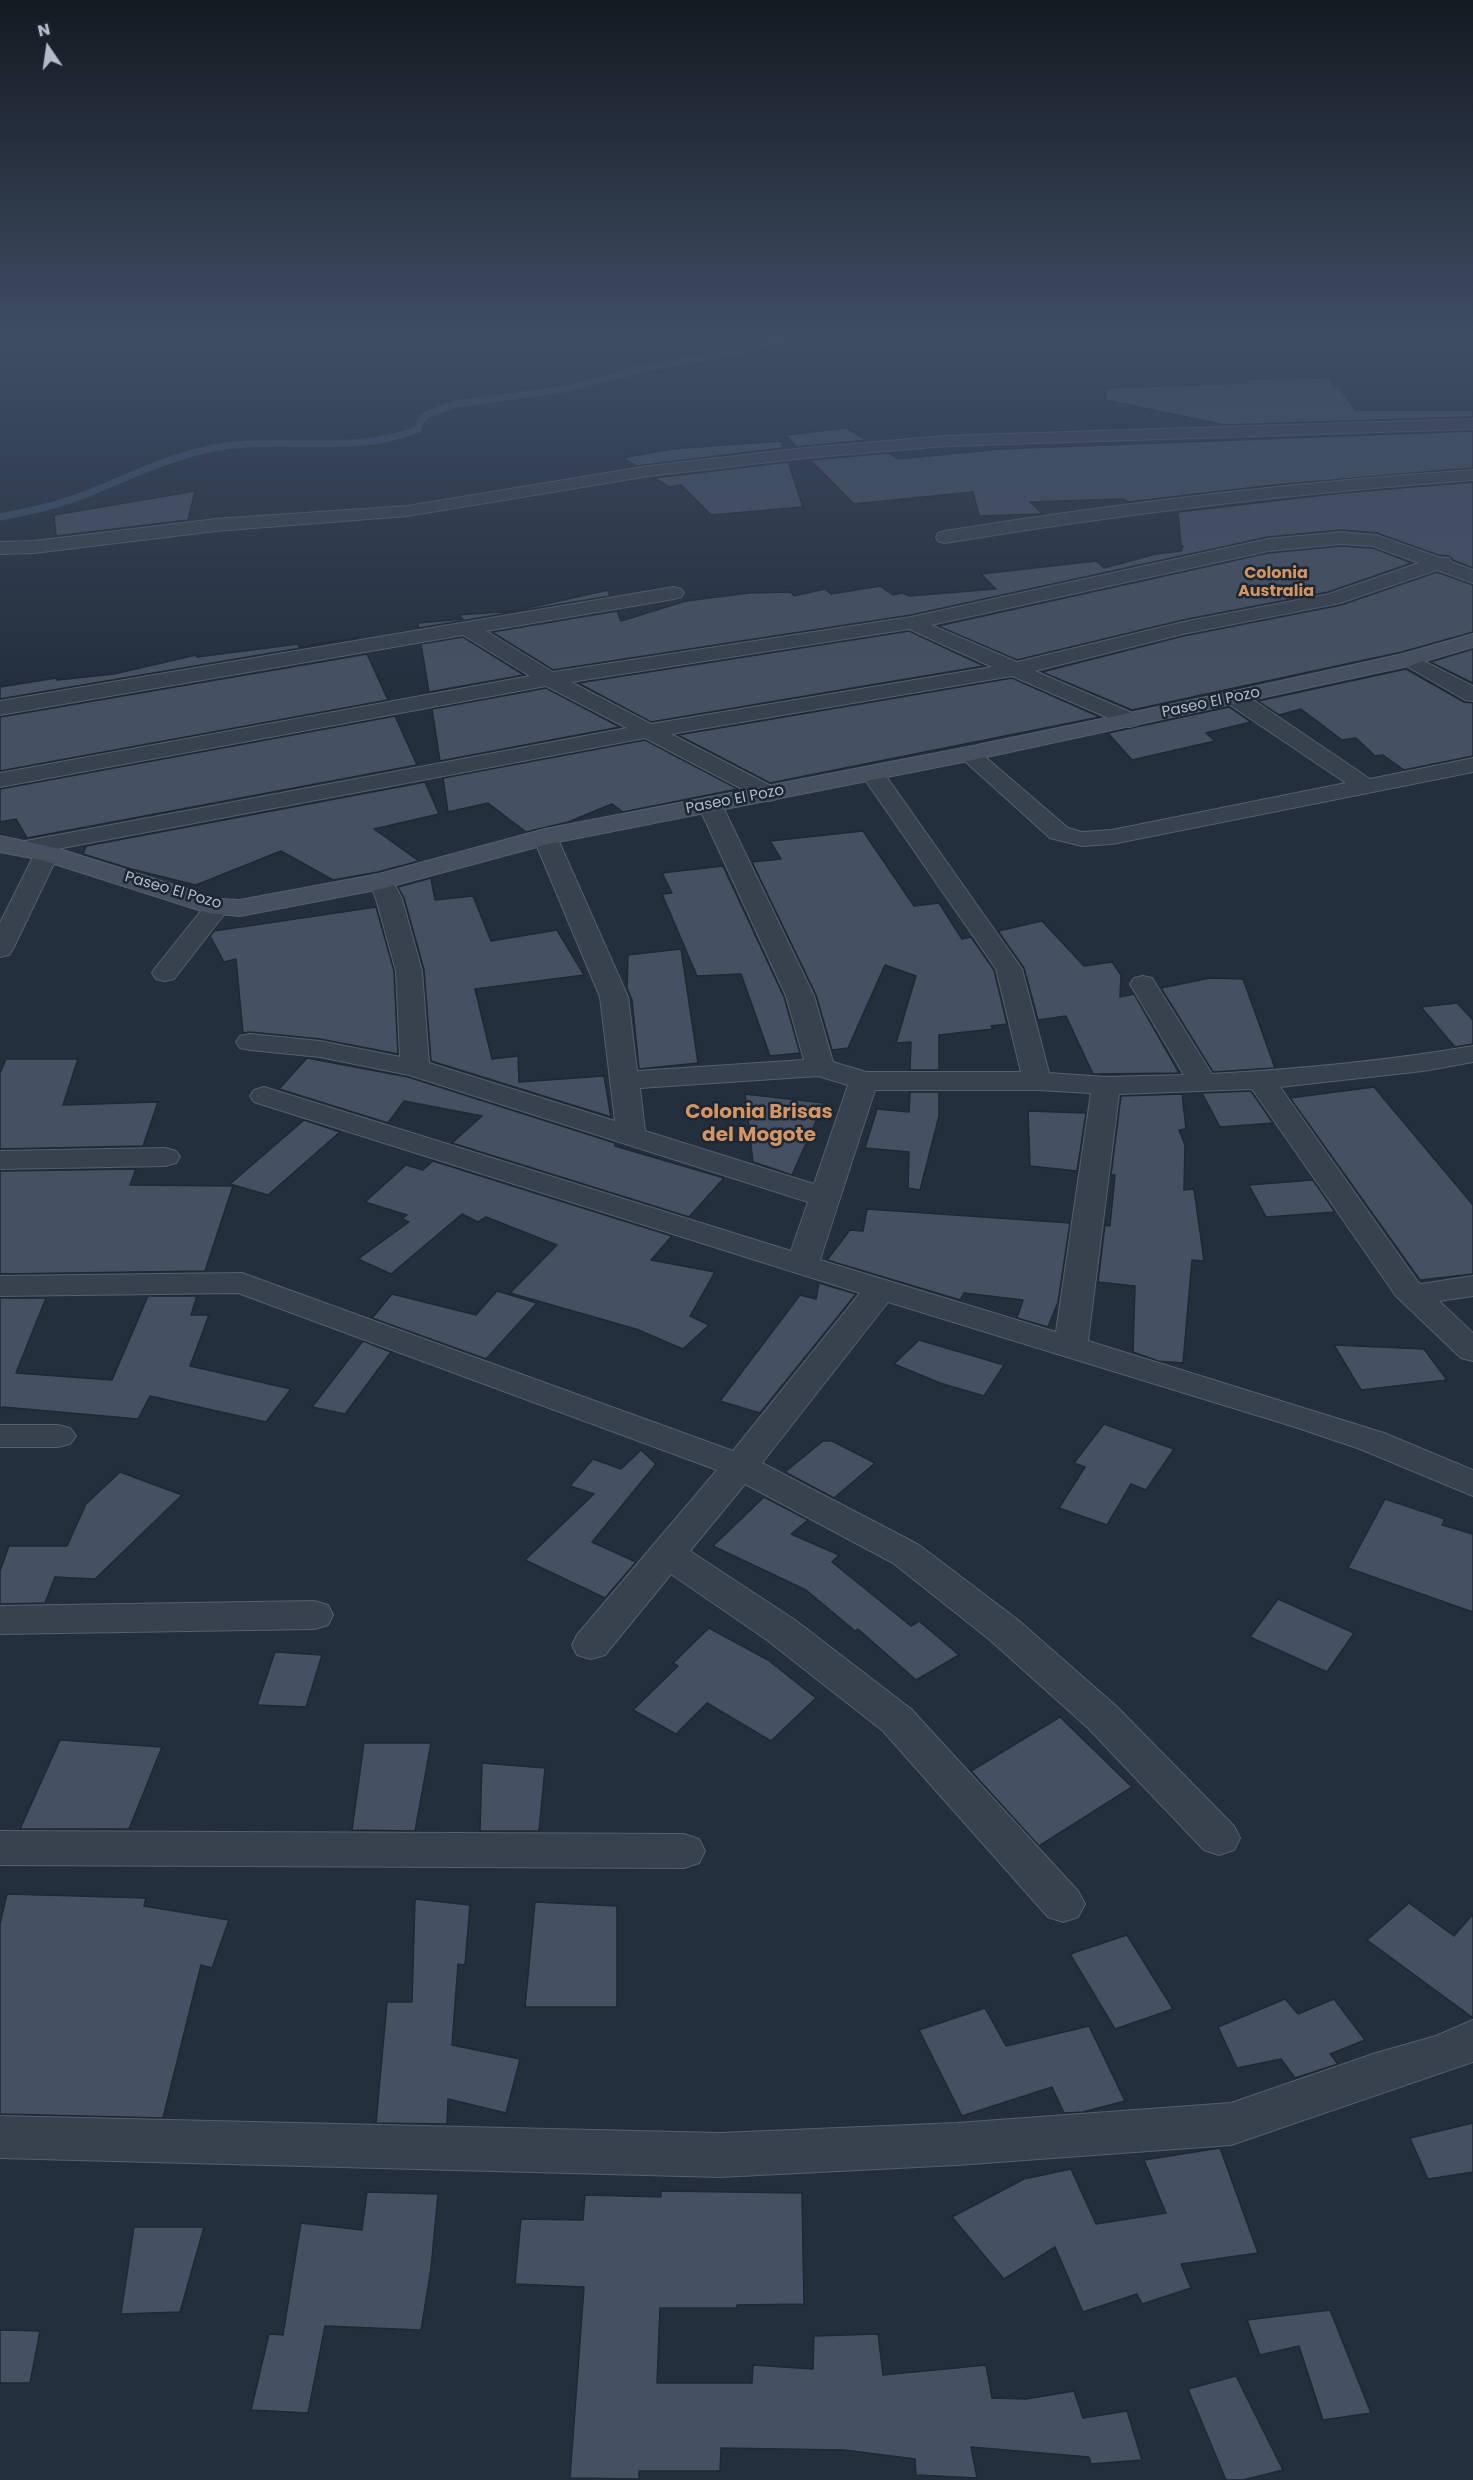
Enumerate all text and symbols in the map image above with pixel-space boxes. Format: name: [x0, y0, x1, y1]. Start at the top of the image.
text: N: [35, 17, 52, 43]
north arrow: [18, 18, 78, 78]
district label: Colonia Australia: [1238, 564, 1314, 602]
street label: Paseo El Pozo: [1160, 684, 1262, 722]
street label: Paseo El Pozo: [684, 782, 786, 818]
street label: Paseo El Pozo: [123, 869, 223, 913]
district label: Colonia Brisas del Mogote: [685, 1101, 833, 1148]

